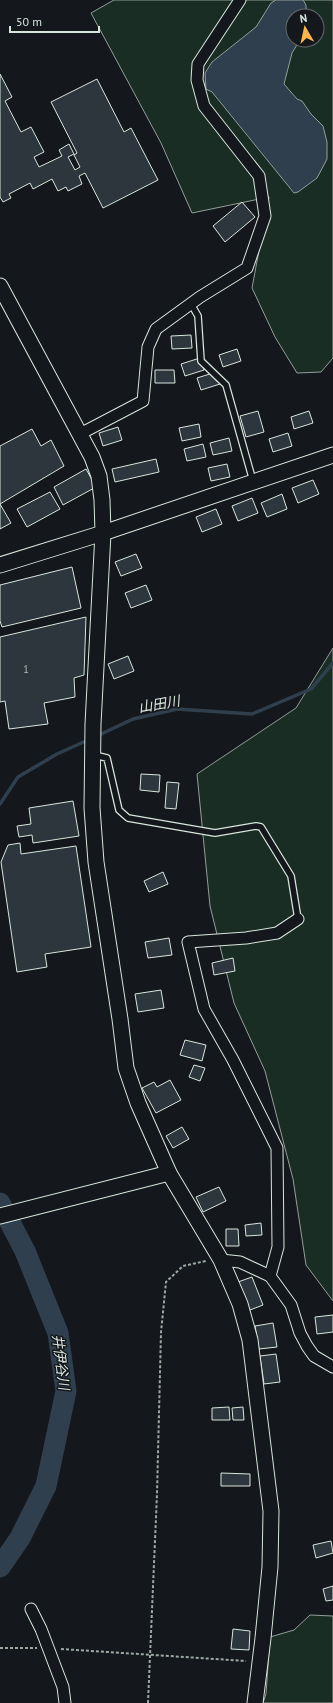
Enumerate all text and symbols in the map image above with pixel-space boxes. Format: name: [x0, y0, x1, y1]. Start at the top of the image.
scale bar: [10, 8, 99, 34]
north arrow: [285, 8, 325, 48]
text: N: [299, 11, 308, 26]
text: 50 m: [16, 14, 42, 29]
house number: 1: [23, 662, 29, 676]
water label: 山田川: [137, 691, 183, 717]
water label: 井伊谷川: [49, 1333, 74, 1393]

